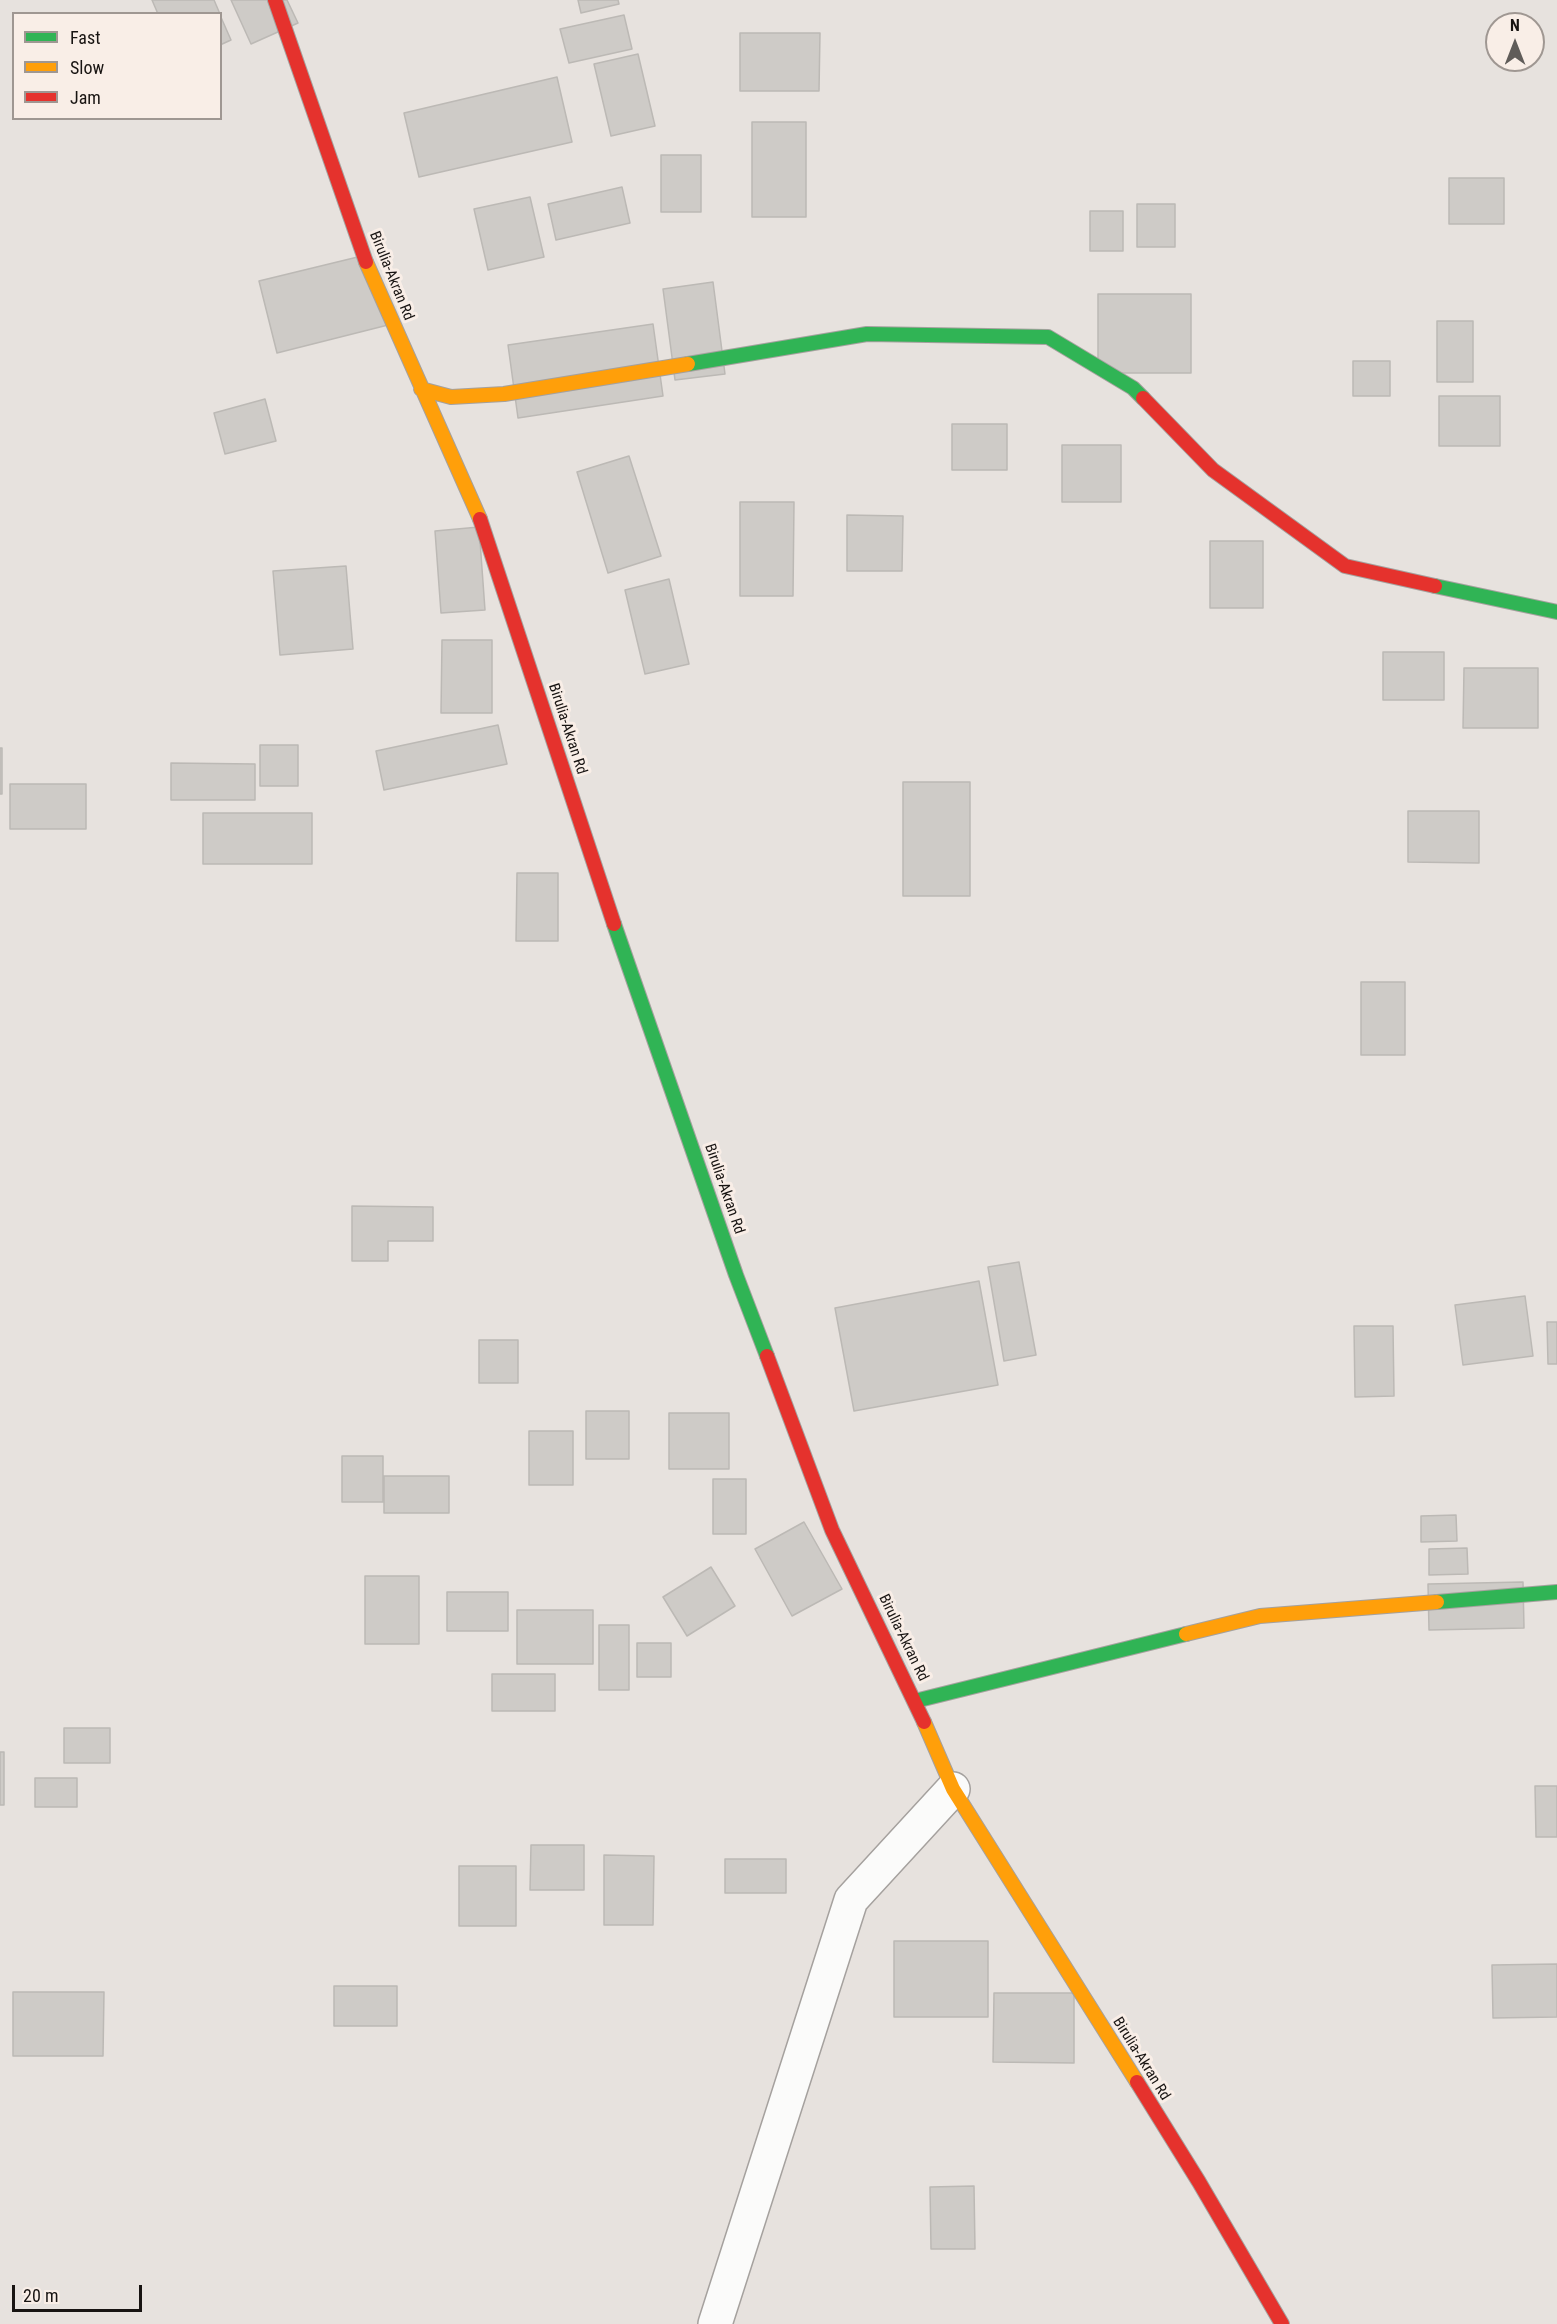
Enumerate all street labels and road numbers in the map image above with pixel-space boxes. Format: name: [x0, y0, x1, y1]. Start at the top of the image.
street label: Birulia-Akran Rd: [365, 229, 417, 323]
street label: Birulia-Akran Rd: [544, 681, 590, 777]
street label: Birulia-Akran Rd: [700, 1142, 748, 1236]
street label: Birulia-Akran Rd: [874, 1592, 932, 1684]
street label: Birulia-Akran Rd: [1108, 2014, 1174, 2104]

